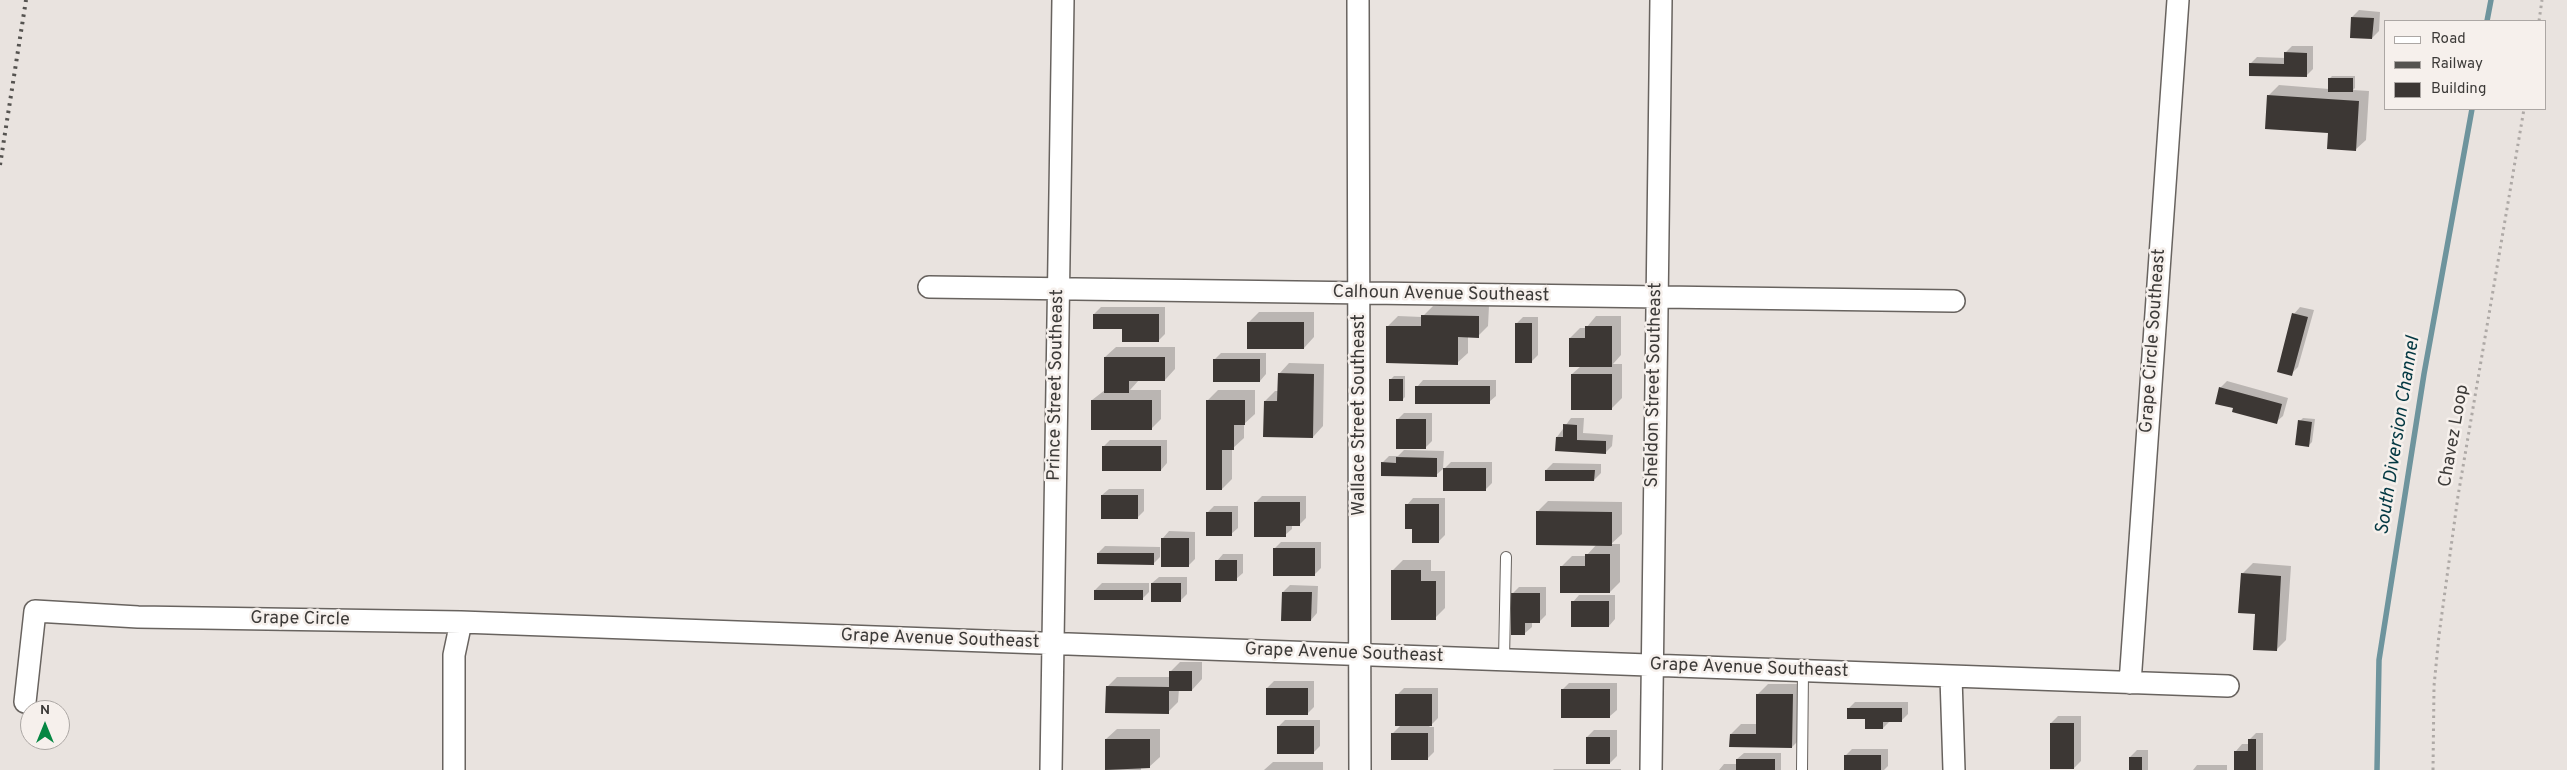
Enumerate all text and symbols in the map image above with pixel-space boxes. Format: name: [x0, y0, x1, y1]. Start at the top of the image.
legend: [2384, 20, 2547, 110]
text: Road: [2431, 30, 2466, 49]
text: Railway: [2431, 55, 2483, 74]
text: Building: [2431, 80, 2486, 99]
street label: Grape Circle Southeast: [2137, 248, 2171, 434]
street label: Calhoun Avenue Southeast: [1332, 282, 1550, 308]
street label: Sheldon Street Southeast: [1642, 282, 1668, 488]
street label: Prince Street Southeast: [1045, 289, 1069, 481]
street label: Wallace Street Southeast: [1349, 314, 1371, 516]
water label: South Diversion Channel: [2372, 335, 2426, 537]
street label: Chavez Loop: [2435, 383, 2475, 489]
street label: Grape Circle: [250, 608, 350, 632]
street label: Grape Avenue Southeast: [840, 626, 1040, 654]
street label: Grape Avenue Southeast: [1244, 640, 1444, 668]
street label: Grape Avenue Southeast: [1649, 655, 1849, 683]
north arrow: [20, 700, 70, 750]
text: N: [40, 702, 50, 719]

